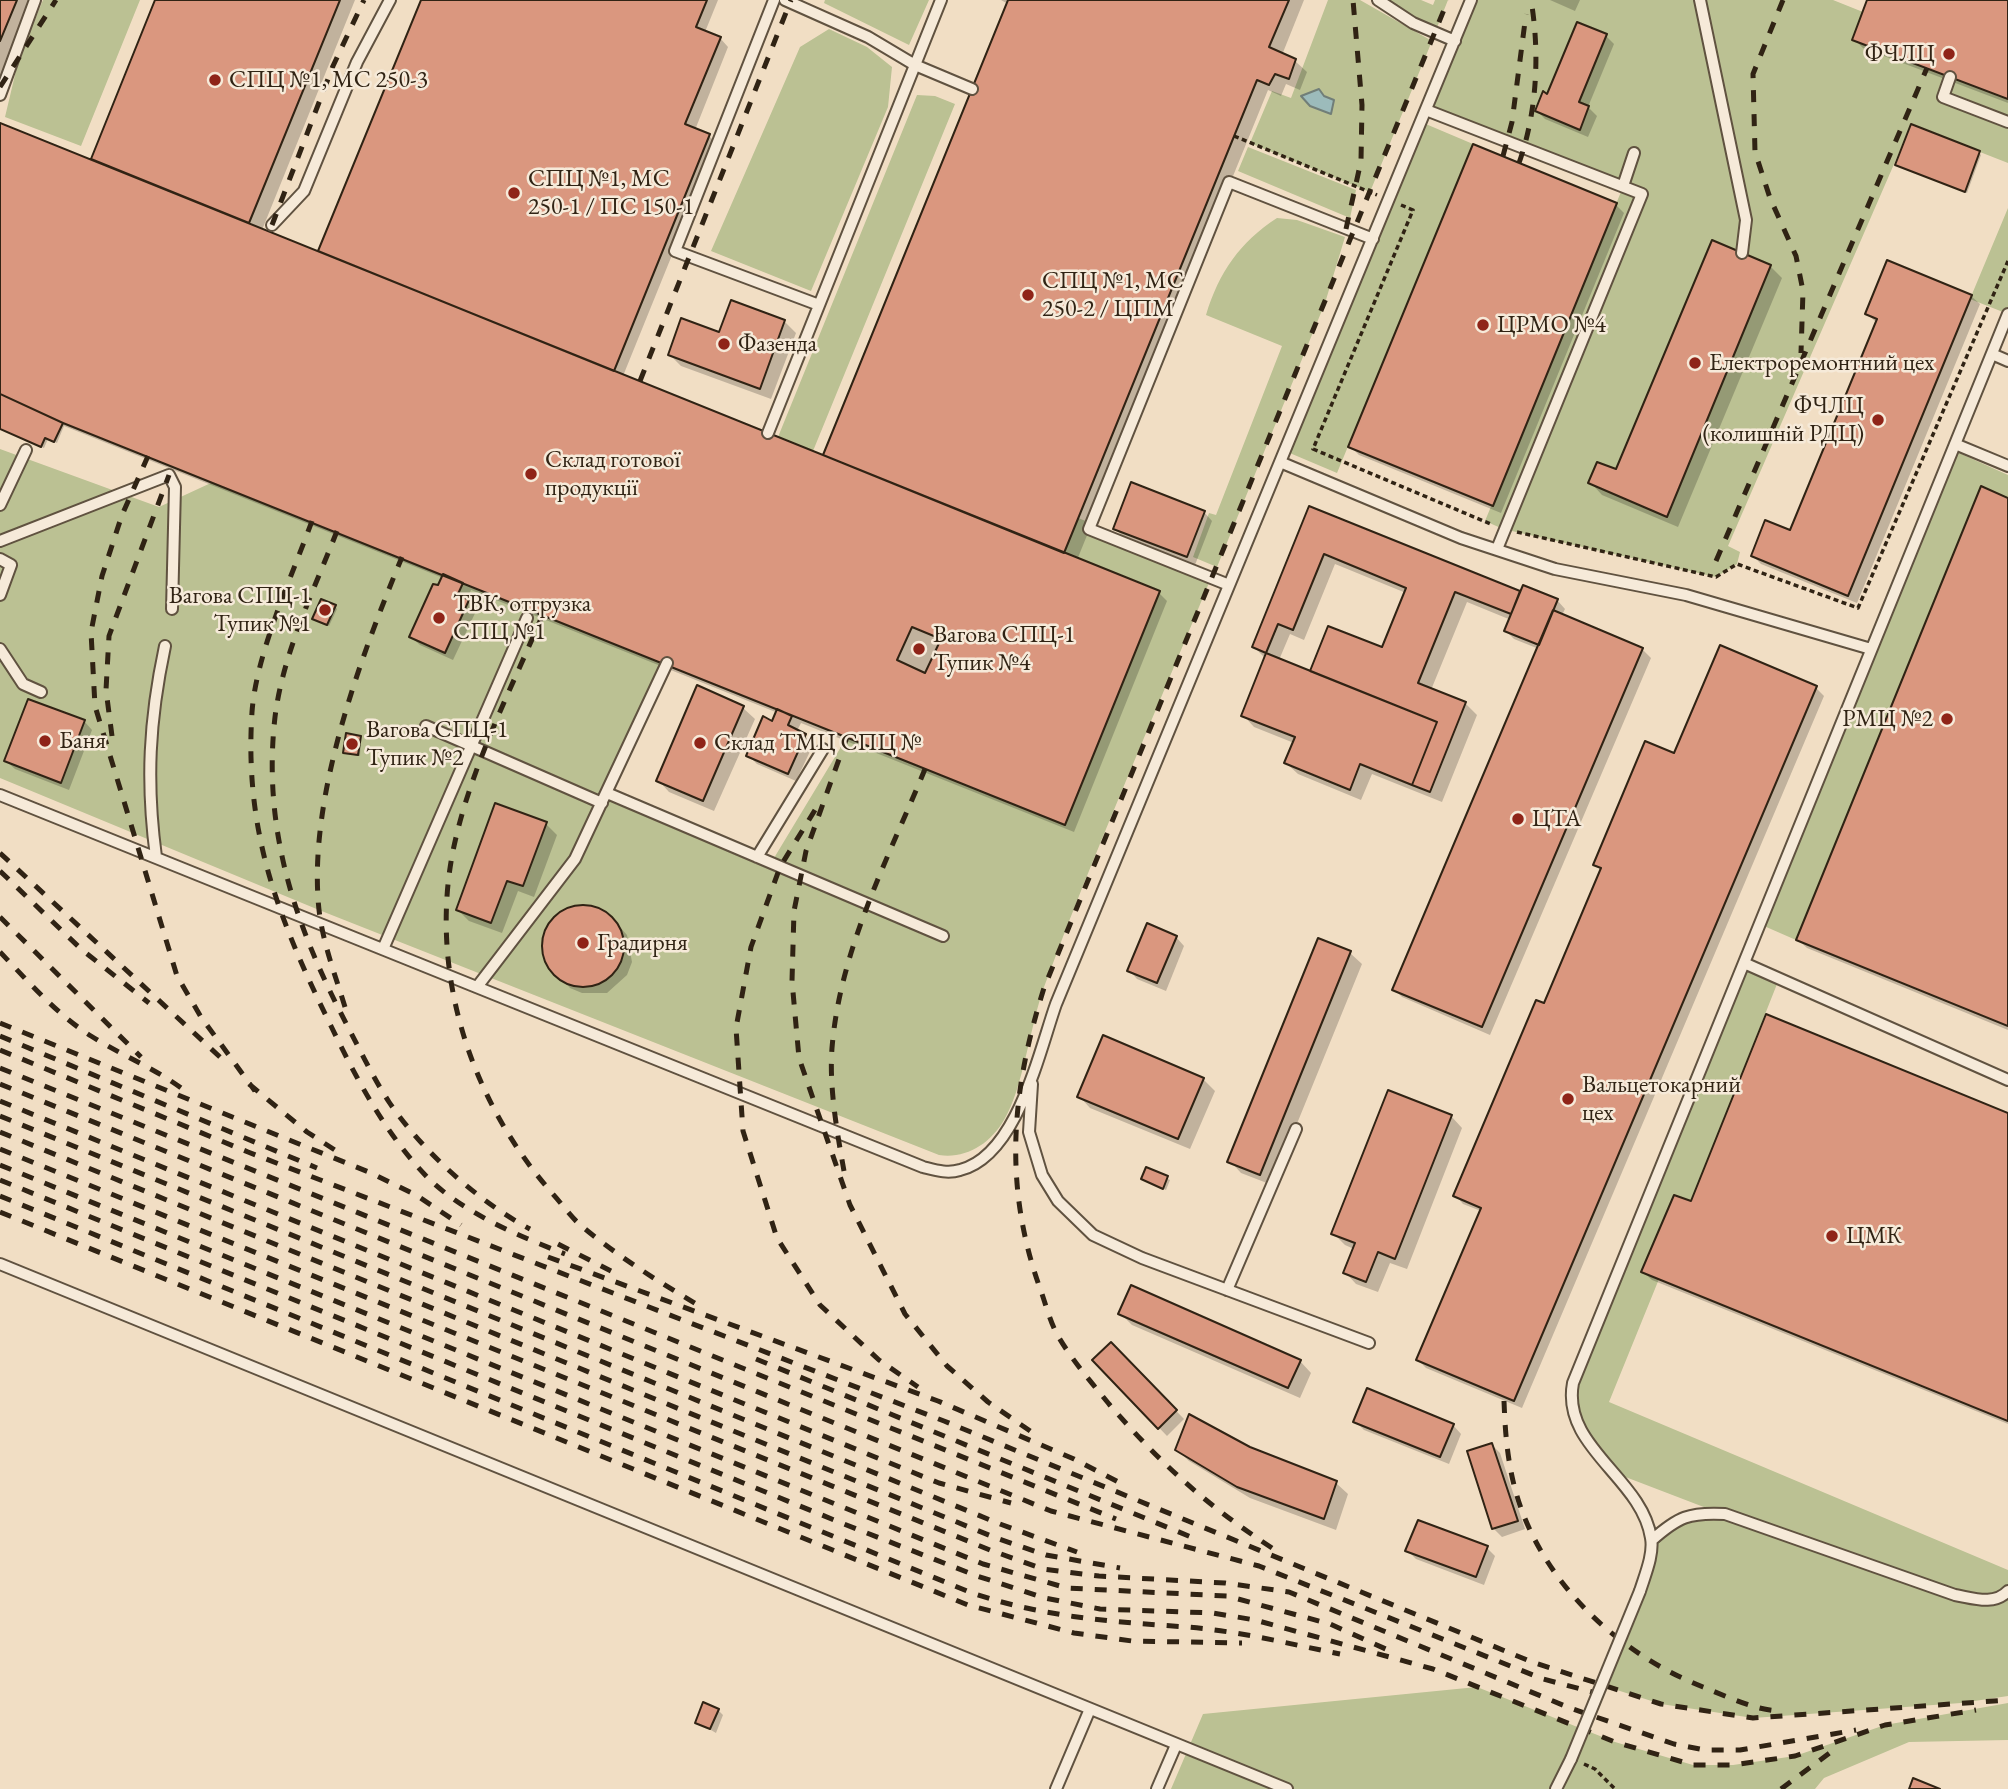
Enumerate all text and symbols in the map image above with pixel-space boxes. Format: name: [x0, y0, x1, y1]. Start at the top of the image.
place label: ФЧЛЦ: [1865, 40, 1935, 68]
marker: ФЧЛЦ: [1941, 46, 1957, 62]
place label: СПЦ №1, МС 250-3: [229, 66, 428, 94]
marker: СПЦ №1, МС 250-3: [207, 72, 223, 88]
place label: СПЦ №1, МС 250-1 / ПС 150-1: [528, 165, 694, 221]
marker: СПЦ №1, МС 250-1 / ПС 150-1: [506, 185, 522, 201]
place label: СПЦ №1, МС 250-2 / ЦПМ: [1042, 267, 1184, 323]
marker: СПЦ №1, МС 250-2 / ЦПМ: [1020, 287, 1036, 303]
place label: ЦРМО №4: [1497, 311, 1606, 339]
marker: ЦРМО №4: [1475, 317, 1491, 333]
place label: Фазенда: [738, 330, 817, 358]
marker: Фазенда: [716, 336, 732, 352]
place label: Електроремонтний цех: [1709, 349, 1934, 377]
marker: Електроремонтний цех: [1687, 355, 1703, 371]
place label: ФЧЛЦ (колишній РДЦ): [1703, 392, 1864, 448]
marker: ФЧЛЦ (колишній РДЦ): [1870, 412, 1886, 428]
place label: Склад готової продукції: [545, 446, 680, 502]
marker: Склад готової продукції: [523, 466, 539, 482]
place label: Вагова СПЦ-1 Тупик №1: [169, 582, 311, 638]
place label: ТВК, отгрузка СПЦ №1: [453, 590, 591, 646]
marker: Вагова СПЦ-1 Тупик №1: [317, 602, 333, 618]
marker: ТВК, отгрузка СПЦ №1: [431, 610, 447, 626]
place label: Вагова СПЦ-1 Тупик №4: [933, 621, 1075, 677]
marker: Вагова СПЦ-1 Тупик №4: [911, 641, 927, 657]
place label: РМЦ №2: [1842, 705, 1933, 733]
marker: РМЦ №2: [1939, 711, 1955, 727]
place label: Вагова СПЦ-1 Тупик №2: [366, 716, 508, 772]
place label: Баня: [59, 727, 106, 755]
place label: Склад ТМЦ СПЦ №: [714, 729, 922, 757]
marker: Баня: [37, 733, 53, 749]
marker: Склад ТМЦ СПЦ №: [692, 735, 708, 751]
marker: Вагова СПЦ-1 Тупик №2: [344, 736, 360, 752]
place label: ЦТА: [1532, 805, 1581, 833]
marker: ЦТА: [1510, 811, 1526, 827]
place label: Градирня: [597, 929, 688, 957]
marker: Градирня: [575, 935, 591, 951]
place label: Вальцетокарний цех: [1582, 1071, 1741, 1127]
marker: Вальцетокарний цех: [1560, 1091, 1576, 1107]
place label: ЦМК: [1846, 1222, 1902, 1250]
marker: ЦМК: [1824, 1228, 1840, 1244]

